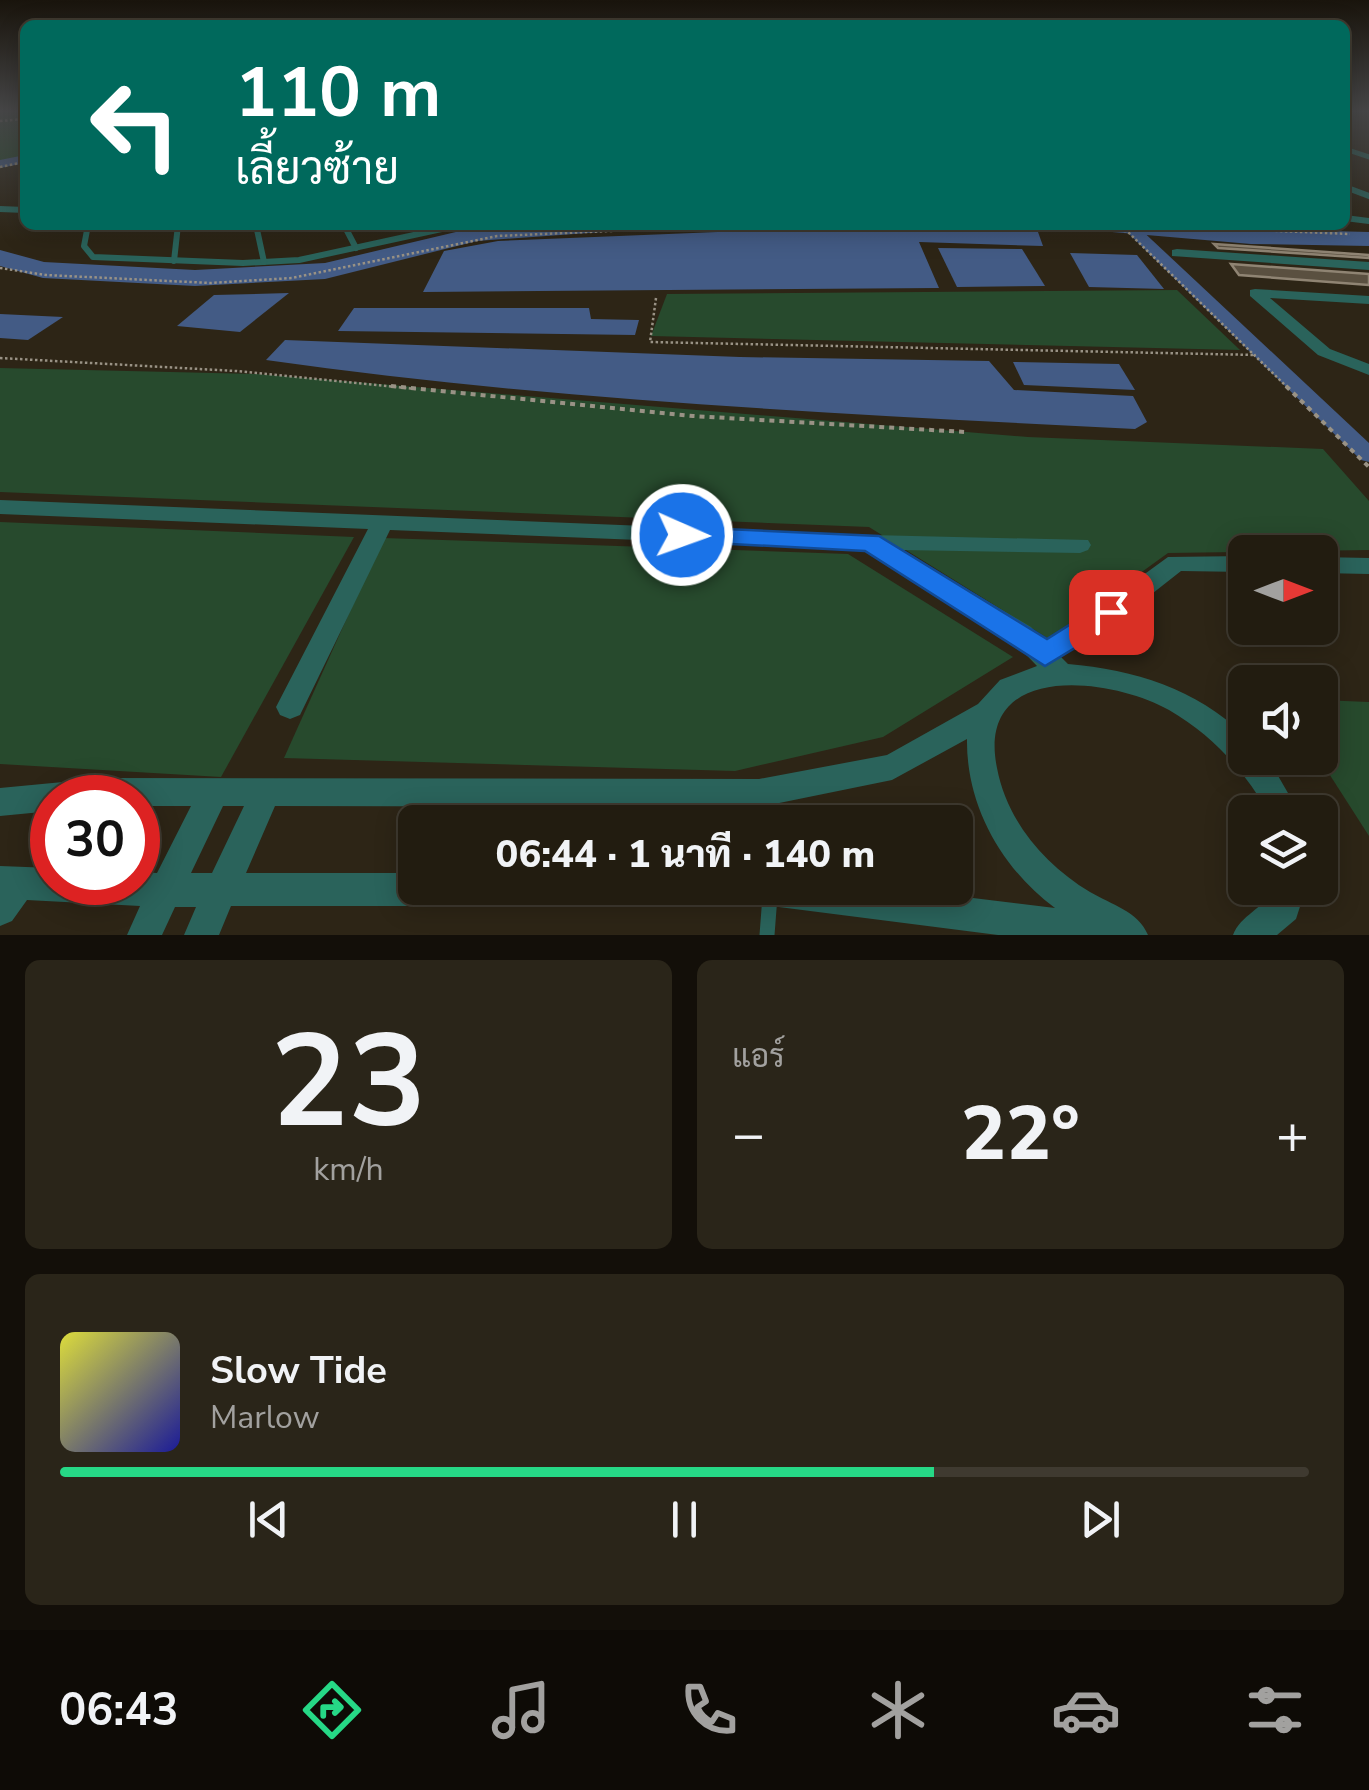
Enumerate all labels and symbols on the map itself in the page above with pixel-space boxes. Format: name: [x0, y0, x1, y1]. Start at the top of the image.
position arrow: [630, 483, 734, 587]
north arrow: [1228, 535, 1338, 645]
pin: [1069, 570, 1154, 655]
speed limit sign: 30: [30, 775, 160, 905]

